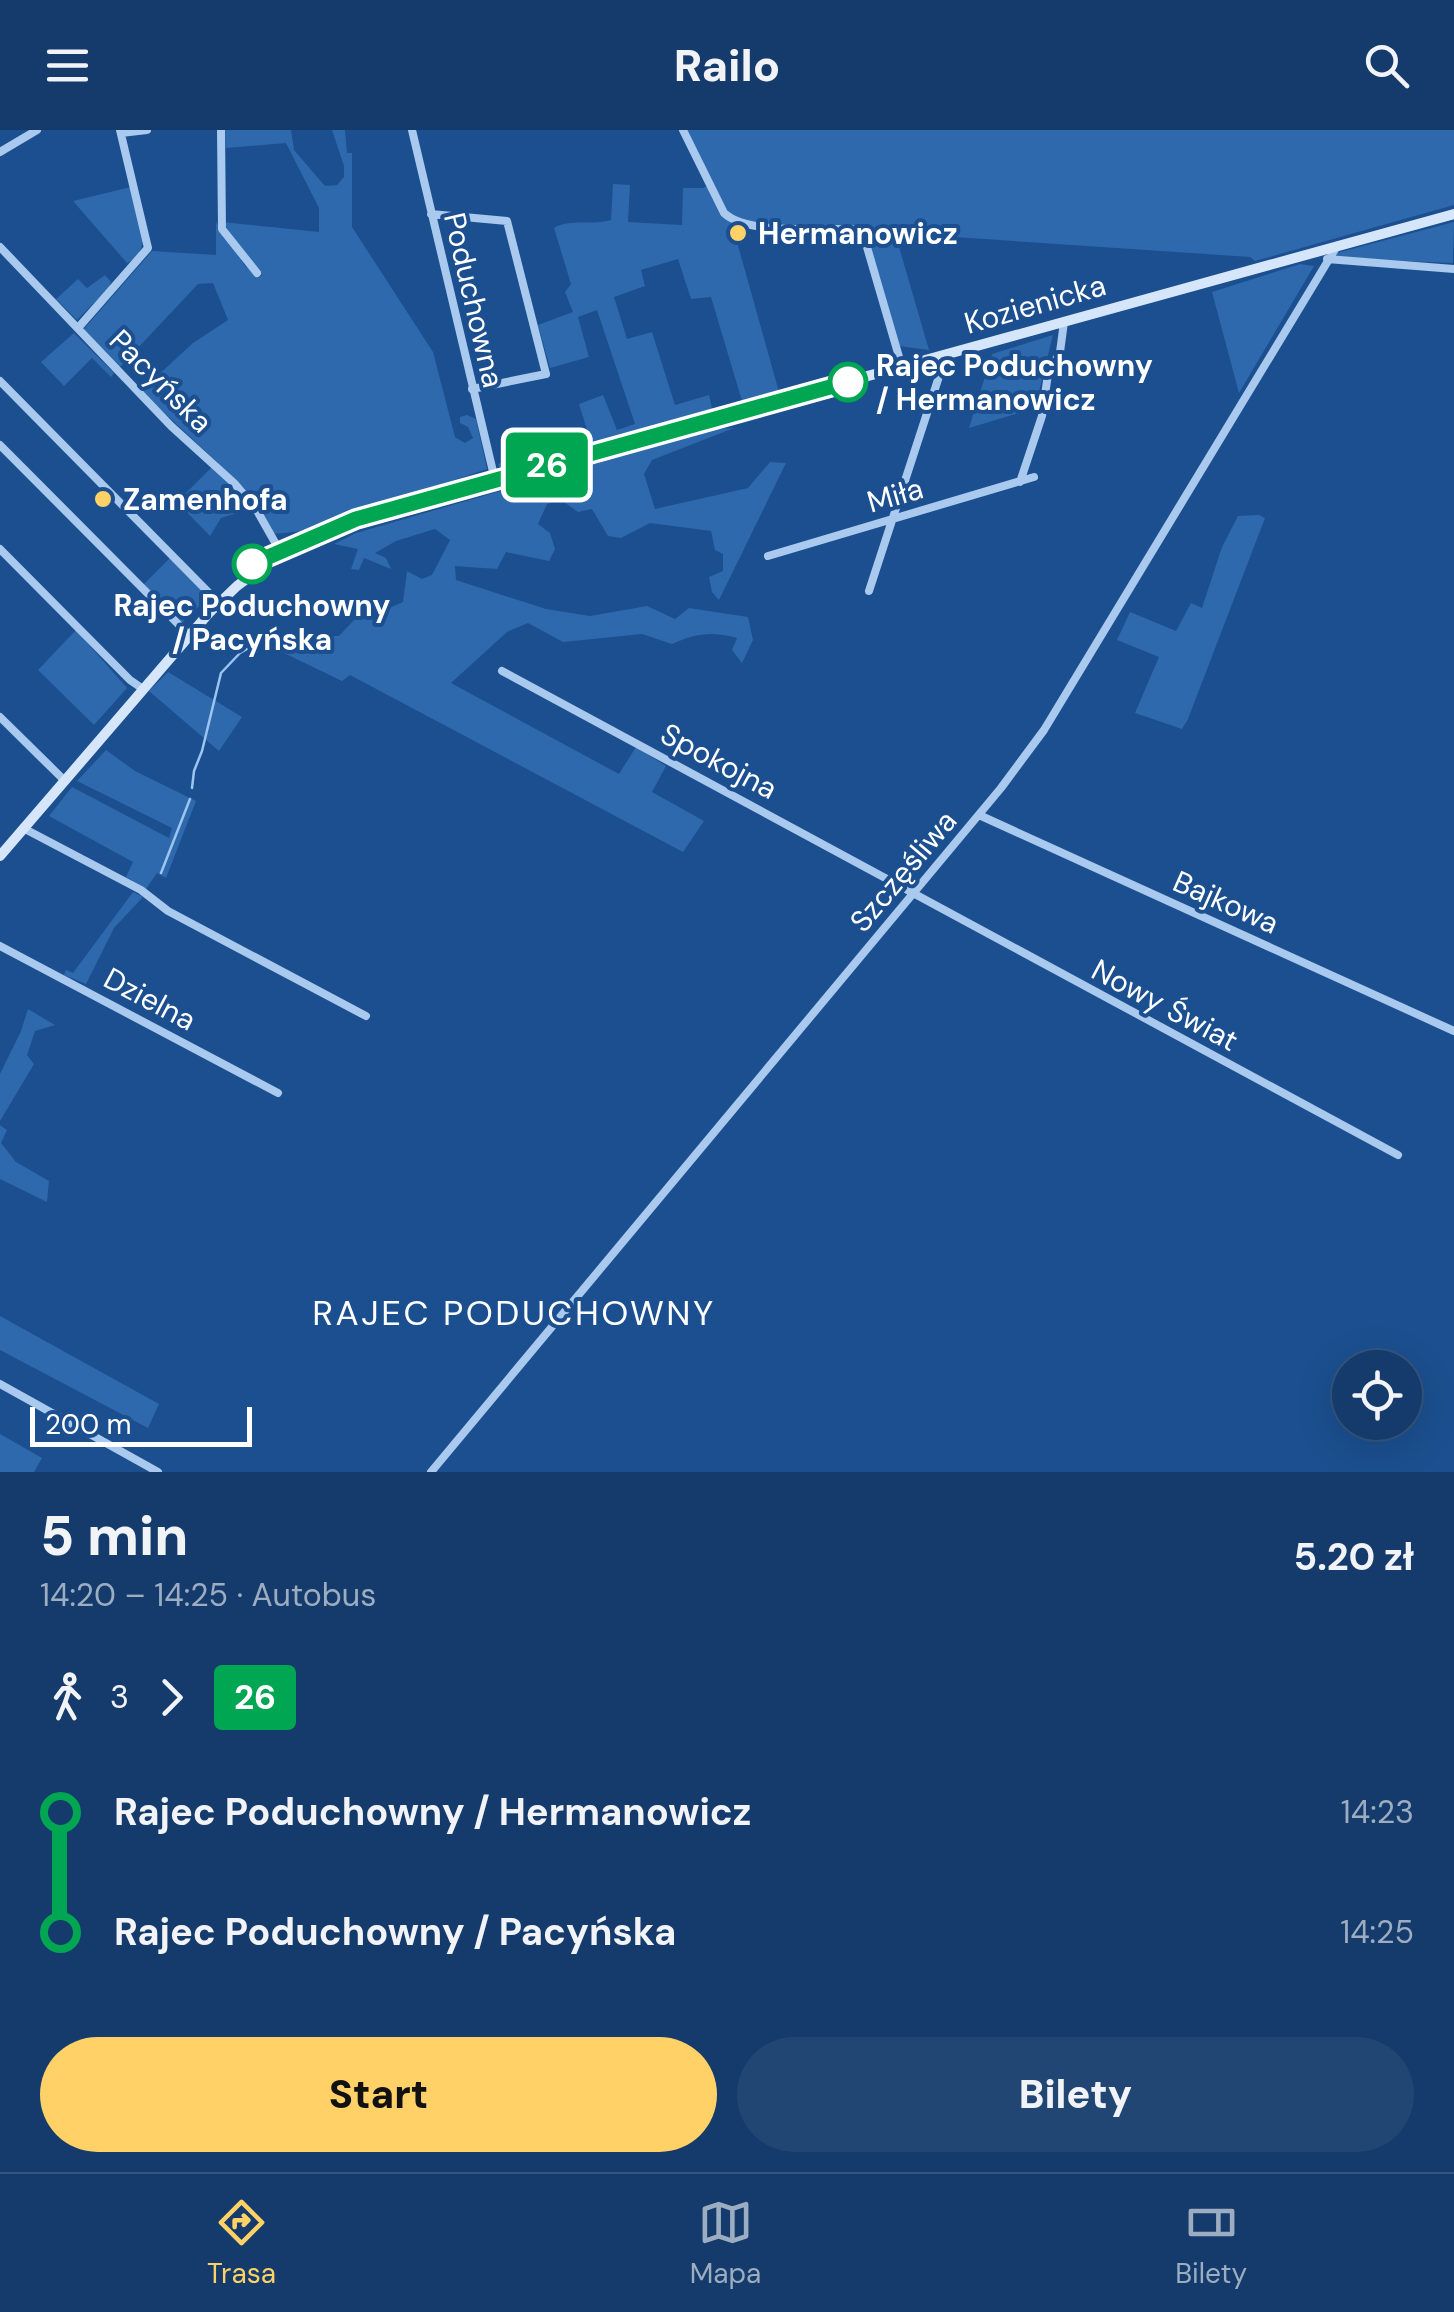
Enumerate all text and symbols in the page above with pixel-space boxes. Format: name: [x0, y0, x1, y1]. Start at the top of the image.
text: Railo: [674, 36, 780, 95]
icon: menu: [40, 38, 95, 93]
icon: search: [1359, 38, 1414, 93]
street label: Poduchowna: [435, 209, 513, 391]
place label: Hermanowicz: [758, 214, 958, 253]
marker: Hermanowicz: [727, 222, 749, 244]
street label: Kozienicka: [960, 265, 1110, 343]
street label: Pacyńska: [101, 321, 221, 441]
place label: Rajec Poduchowny / Hermanowicz: [876, 346, 1153, 419]
marker: Rajec Poduchowny / Hermanowicz: [829, 363, 867, 401]
line badge: 26: [502, 432, 592, 498]
text: 26: [526, 442, 568, 488]
street label: Miła: [863, 468, 927, 522]
place label: Zamenhofa: [123, 480, 288, 519]
marker: Zamenhofa: [92, 488, 114, 510]
marker: Rajec Poduchowny / Pacyńska: [233, 545, 271, 583]
place label: Rajec Poduchowny / Pacyńska: [114, 586, 390, 659]
street label: Spokojna: [654, 714, 784, 808]
street label: Szczęśliwa: [841, 802, 965, 940]
street label: Bajkowa: [1167, 861, 1285, 943]
street label: Nowy Świat: [1085, 950, 1245, 1060]
street label: Dzielna: [97, 959, 203, 1039]
district label: RAJEC PODUCHOWNY: [312, 1290, 716, 1336]
map controls: [1332, 1350, 1422, 1440]
button: locate: [1332, 1350, 1422, 1440]
scale bar: [30, 1402, 252, 1446]
text: 200 m: [45, 1406, 132, 1443]
text: 5 min: [40, 1500, 188, 1572]
text: 5.20 zł: [1294, 1532, 1414, 1582]
text: 14:20 – 14:25 · Autobus: [40, 1574, 376, 1616]
icon: walk: [40, 1670, 95, 1725]
icon: forward: [144, 1670, 199, 1725]
text: 26: [234, 1674, 276, 1720]
text: 3: [110, 1676, 129, 1718]
text: Rajec Poduchowny / Hermanowicz: [114, 1787, 751, 1837]
text: 14:23: [1341, 1791, 1414, 1833]
text: Rajec Poduchowny / Pacyńska: [114, 1907, 676, 1957]
text: 14:25: [1340, 1911, 1414, 1953]
button: Start: [40, 2037, 717, 2152]
button: Bilety: [737, 2037, 1414, 2152]
tab: Trasa: [207, 2195, 276, 2292]
tab: Mapa: [690, 2195, 761, 2292]
tab: Bilety: [1175, 2195, 1247, 2292]

